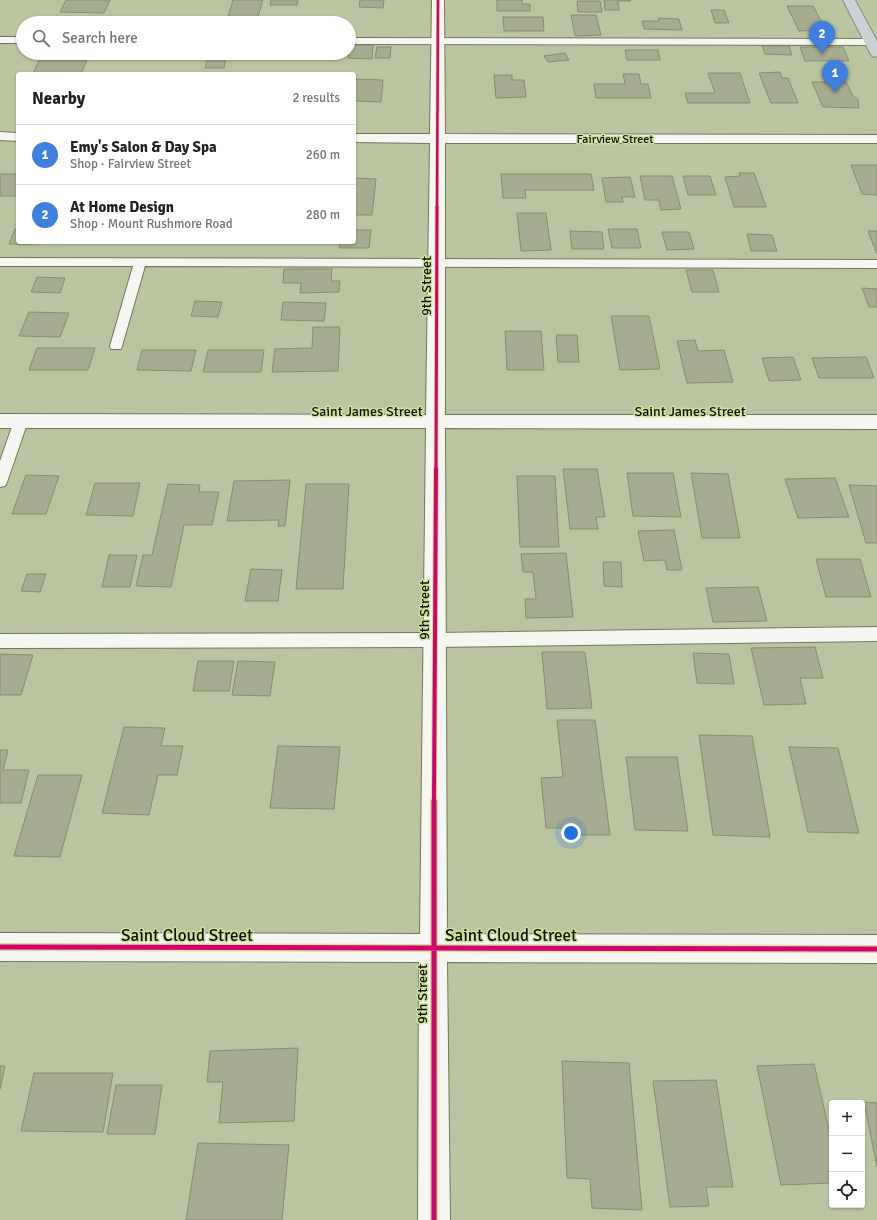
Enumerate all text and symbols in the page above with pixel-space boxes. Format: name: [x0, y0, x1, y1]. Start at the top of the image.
search box: [16, 16, 356, 60]
pin: 2: [809, 21, 835, 54]
icon: search: [30, 27, 52, 49]
text: Search here: [62, 29, 138, 47]
pin: 1: [822, 60, 848, 93]
text: Nearby: [32, 88, 85, 109]
text: 2 results: [292, 90, 340, 106]
street label: Fairview Street: [577, 132, 653, 147]
text: Emy's Salon & Day Spa: [70, 138, 217, 156]
text: 1: [41, 147, 49, 163]
text: 260 m: [306, 147, 340, 163]
text: Shop · Fairview Street: [70, 156, 191, 172]
text: At Home Design: [70, 198, 174, 216]
text: 2: [41, 207, 49, 223]
text: 280 m: [306, 207, 340, 223]
text: Shop · Mount Rushmore Road: [70, 216, 233, 232]
street label: 9th Street: [418, 256, 435, 316]
street label: Saint James Street: [311, 403, 423, 420]
street label: Saint James Street: [634, 403, 746, 420]
street label: 9th Street: [416, 580, 433, 640]
your location: [561, 823, 581, 843]
street label: Saint Cloud Street: [121, 925, 253, 946]
street label: Saint Cloud Street: [445, 925, 577, 946]
street label: 9th Street: [414, 964, 431, 1024]
map controls: [829, 1100, 865, 1208]
button: +: [829, 1100, 865, 1136]
button: −: [829, 1136, 865, 1172]
button: locate: [829, 1172, 865, 1208]

